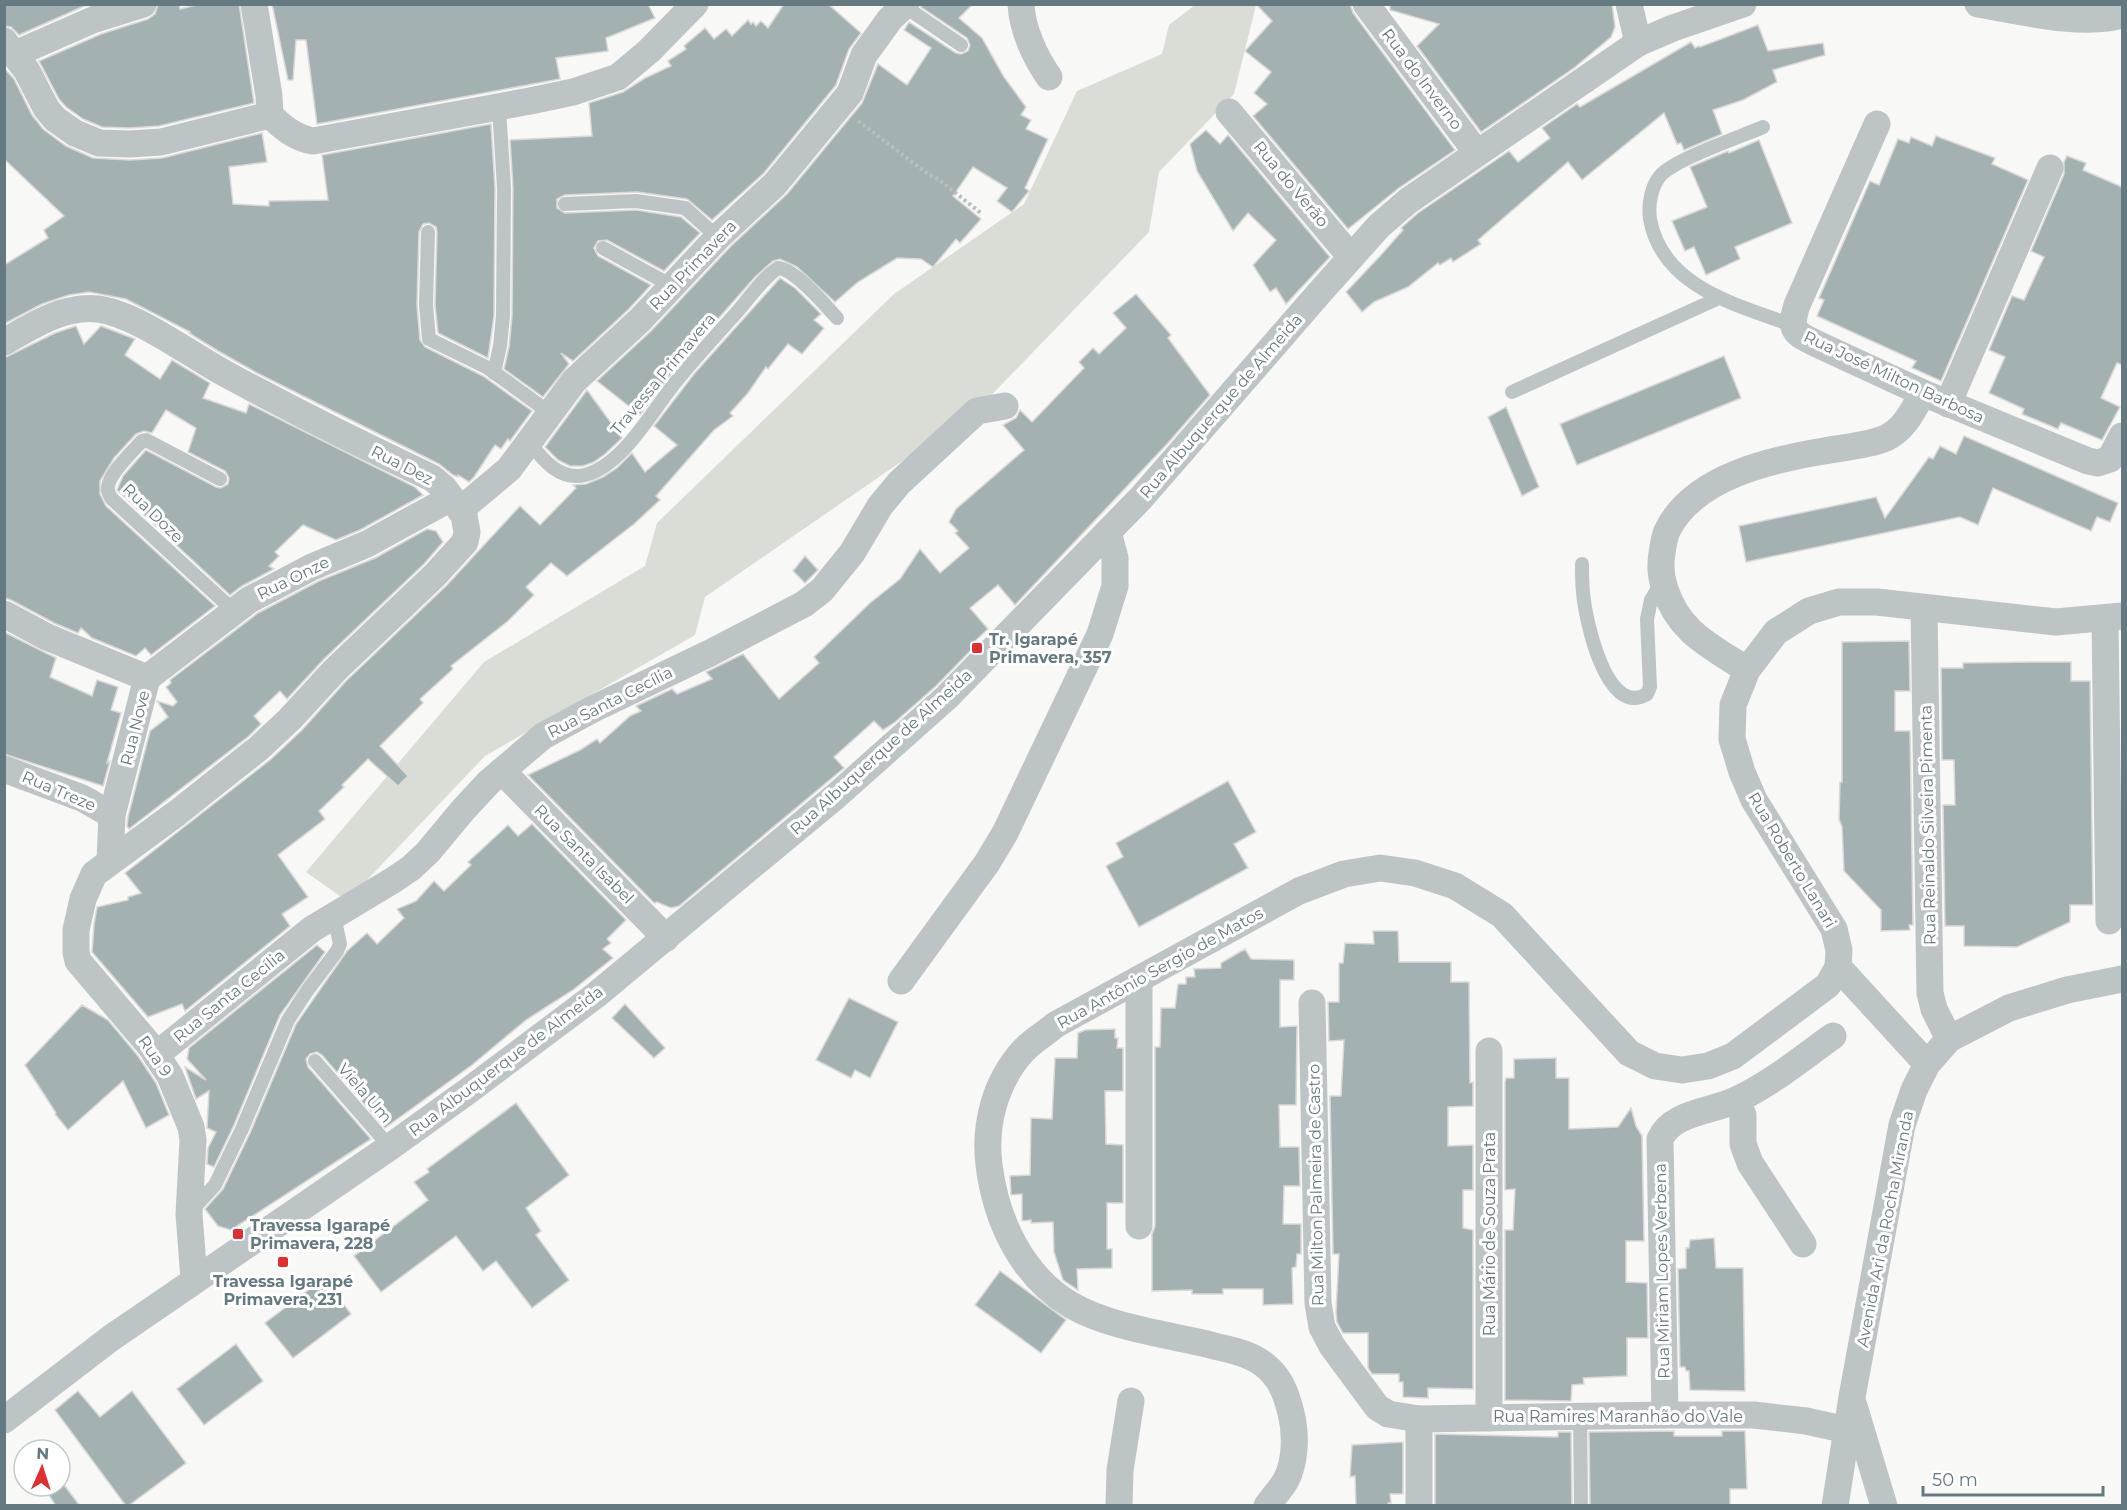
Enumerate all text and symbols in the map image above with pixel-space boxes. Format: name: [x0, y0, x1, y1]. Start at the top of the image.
street label: Rua do Inverno: [1378, 25, 1466, 133]
street label: Rua do Verão: [1250, 137, 1332, 231]
street label: Rua Primavera: [645, 216, 741, 314]
street label: Travessa Primavera: [607, 309, 719, 439]
street label: Rua Albuquerque de Almeida: [1136, 310, 1306, 502]
street label: Rua José Milton Barbosa: [1801, 327, 1987, 427]
street label: Rua Dez: [368, 441, 436, 489]
street label: Rua Doze: [119, 480, 187, 546]
street label: Rua Onze: [254, 552, 332, 604]
place label: Tr. Igarapé Primavera, 357: [989, 630, 1112, 667]
marker: Tr. Igarapé Primavera, 357: [970, 641, 984, 655]
street label: Rua Santa Cecília: [544, 662, 676, 742]
street label: Rua Albuquerque de Almeida: [786, 665, 976, 839]
street label: Rua Nove: [116, 688, 154, 768]
street label: Rua Reinaldo Silveira Pimenta: [1916, 705, 1940, 945]
street label: Rua Treze: [19, 767, 99, 815]
street label: Rua Roberto Lanari: [1744, 789, 1840, 931]
street label: Rua Santa Isabel: [530, 800, 638, 908]
street label: Rua Antônio Sergio de Matos: [1054, 903, 1266, 1033]
street label: Rua Santa Cecília: [169, 945, 289, 1047]
street label: Rua Albuquerque de Almeida: [405, 982, 607, 1140]
street label: Rua 9: [134, 1032, 176, 1080]
street label: Viela Um: [334, 1059, 396, 1127]
street label: Rua Milton Palmeira de Castro: [1304, 1064, 1328, 1306]
street label: Avenida Ari da Rocha Miranda: [1853, 1109, 1917, 1349]
street label: Rua Mário de Souza Prata: [1480, 1132, 1499, 1336]
street label: Rua Miriam Lopes Verbena: [1651, 1163, 1673, 1379]
place label: Travessa Igarapé Primavera, 228: [250, 1216, 390, 1253]
marker: Travessa Igarapé Primavera, 228: [231, 1227, 245, 1241]
marker: Travessa Igarapé Primavera, 231: [276, 1255, 290, 1269]
place label: Travessa Igarapé Primavera, 231: [213, 1272, 353, 1309]
street label: Rua Ramires Maranhão do Vale: [1493, 1407, 1743, 1426]
north arrow: [12, 1438, 72, 1498]
text: N: [36, 1444, 50, 1463]
scale bar: [1923, 1459, 2103, 1497]
text: 50 m: [1932, 1469, 1978, 1491]

